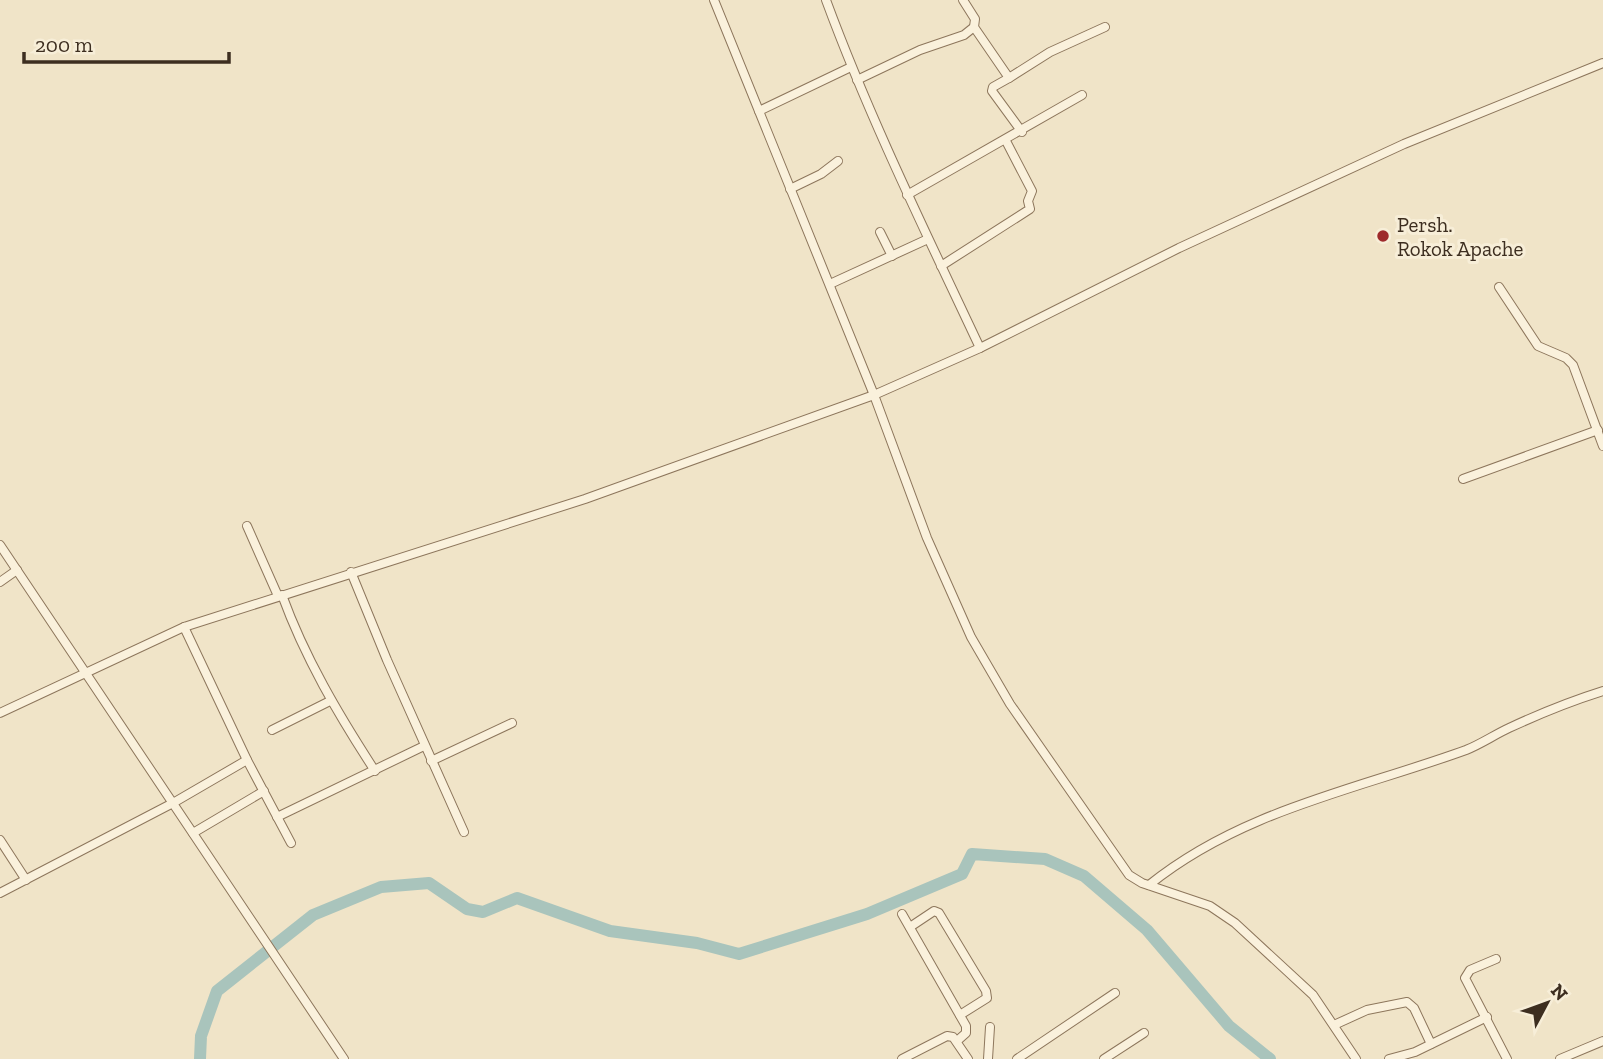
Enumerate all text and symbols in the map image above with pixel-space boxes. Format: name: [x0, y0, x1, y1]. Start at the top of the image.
scale bar: [24, 21, 229, 65]
text: 200 m: [35, 32, 93, 57]
place label: Persh. Rokok Apache: [1397, 212, 1524, 261]
marker: Persh. Rokok Apache: [1375, 228, 1391, 244]
north arrow: [1512, 968, 1582, 1038]
text: N: [1546, 979, 1573, 1005]

